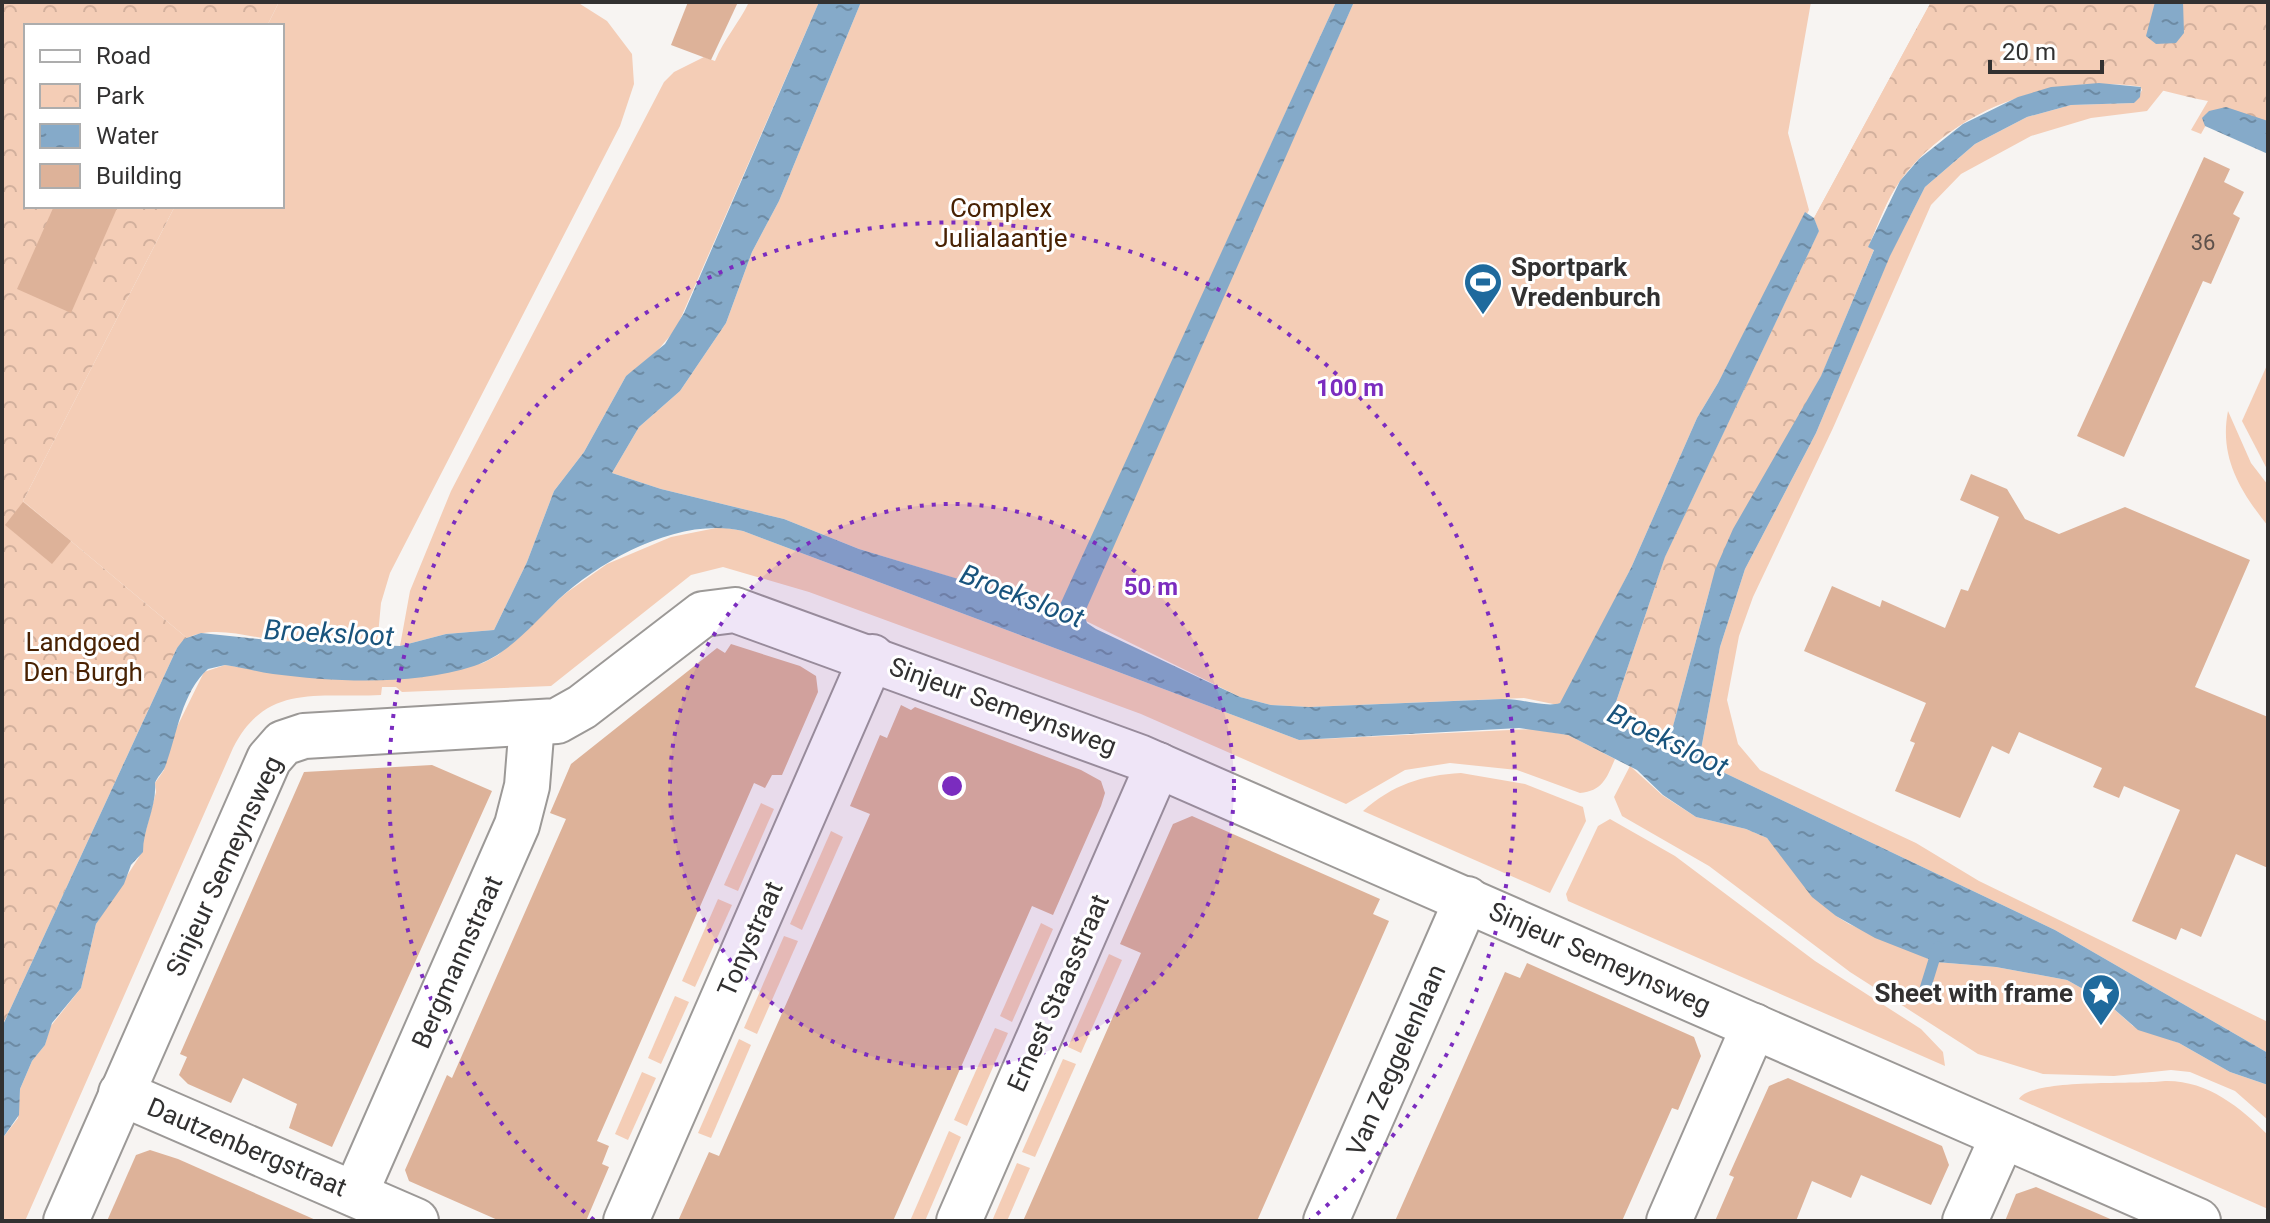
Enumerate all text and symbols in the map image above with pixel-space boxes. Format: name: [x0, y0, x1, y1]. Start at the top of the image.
legend: [24, 24, 284, 208]
scale bar: [1990, 24, 2102, 74]
text: 20 m: [2002, 38, 2056, 66]
text: Road: [96, 42, 151, 70]
text: Park: [96, 82, 145, 110]
text: Water: [96, 122, 159, 150]
text: Building: [96, 162, 182, 190]
park label: Complex Julialaantje: [935, 193, 1067, 253]
house number: 36: [2191, 230, 2215, 255]
place label: Sportpark Vredenburch: [1511, 252, 1661, 312]
sports icon: Sportpark Vredenburch: [1462, 261, 1504, 316]
text: 100 m: [1316, 374, 1384, 402]
water label: Broeksloot: [955, 557, 1090, 635]
text: 50 m: [1124, 573, 1178, 601]
water label: Broeksloot: [263, 613, 396, 653]
park label: Landgoed Den Burgh: [23, 627, 143, 687]
street label: Sinjeur Semeynsweg: [885, 651, 1121, 761]
water label: Broeksloot: [1602, 697, 1735, 784]
street label: Sinjeur Semeynsweg: [160, 751, 288, 981]
centre of rings: [938, 772, 966, 800]
street label: Bergmannstraat: [406, 871, 508, 1053]
street label: Tonystraat: [711, 877, 789, 1001]
street label: Ernest Staasstraat: [1001, 890, 1115, 1096]
street label: Sinjeur Semeynsweg: [1485, 896, 1715, 1020]
street label: Van Zeggelenlaan: [1340, 960, 1452, 1160]
place icon: Sheet with frame: [2080, 972, 2122, 1027]
place label: Sheet with frame: [1874, 978, 2073, 1008]
street label: Dautzenbergstraat: [143, 1091, 351, 1203]

